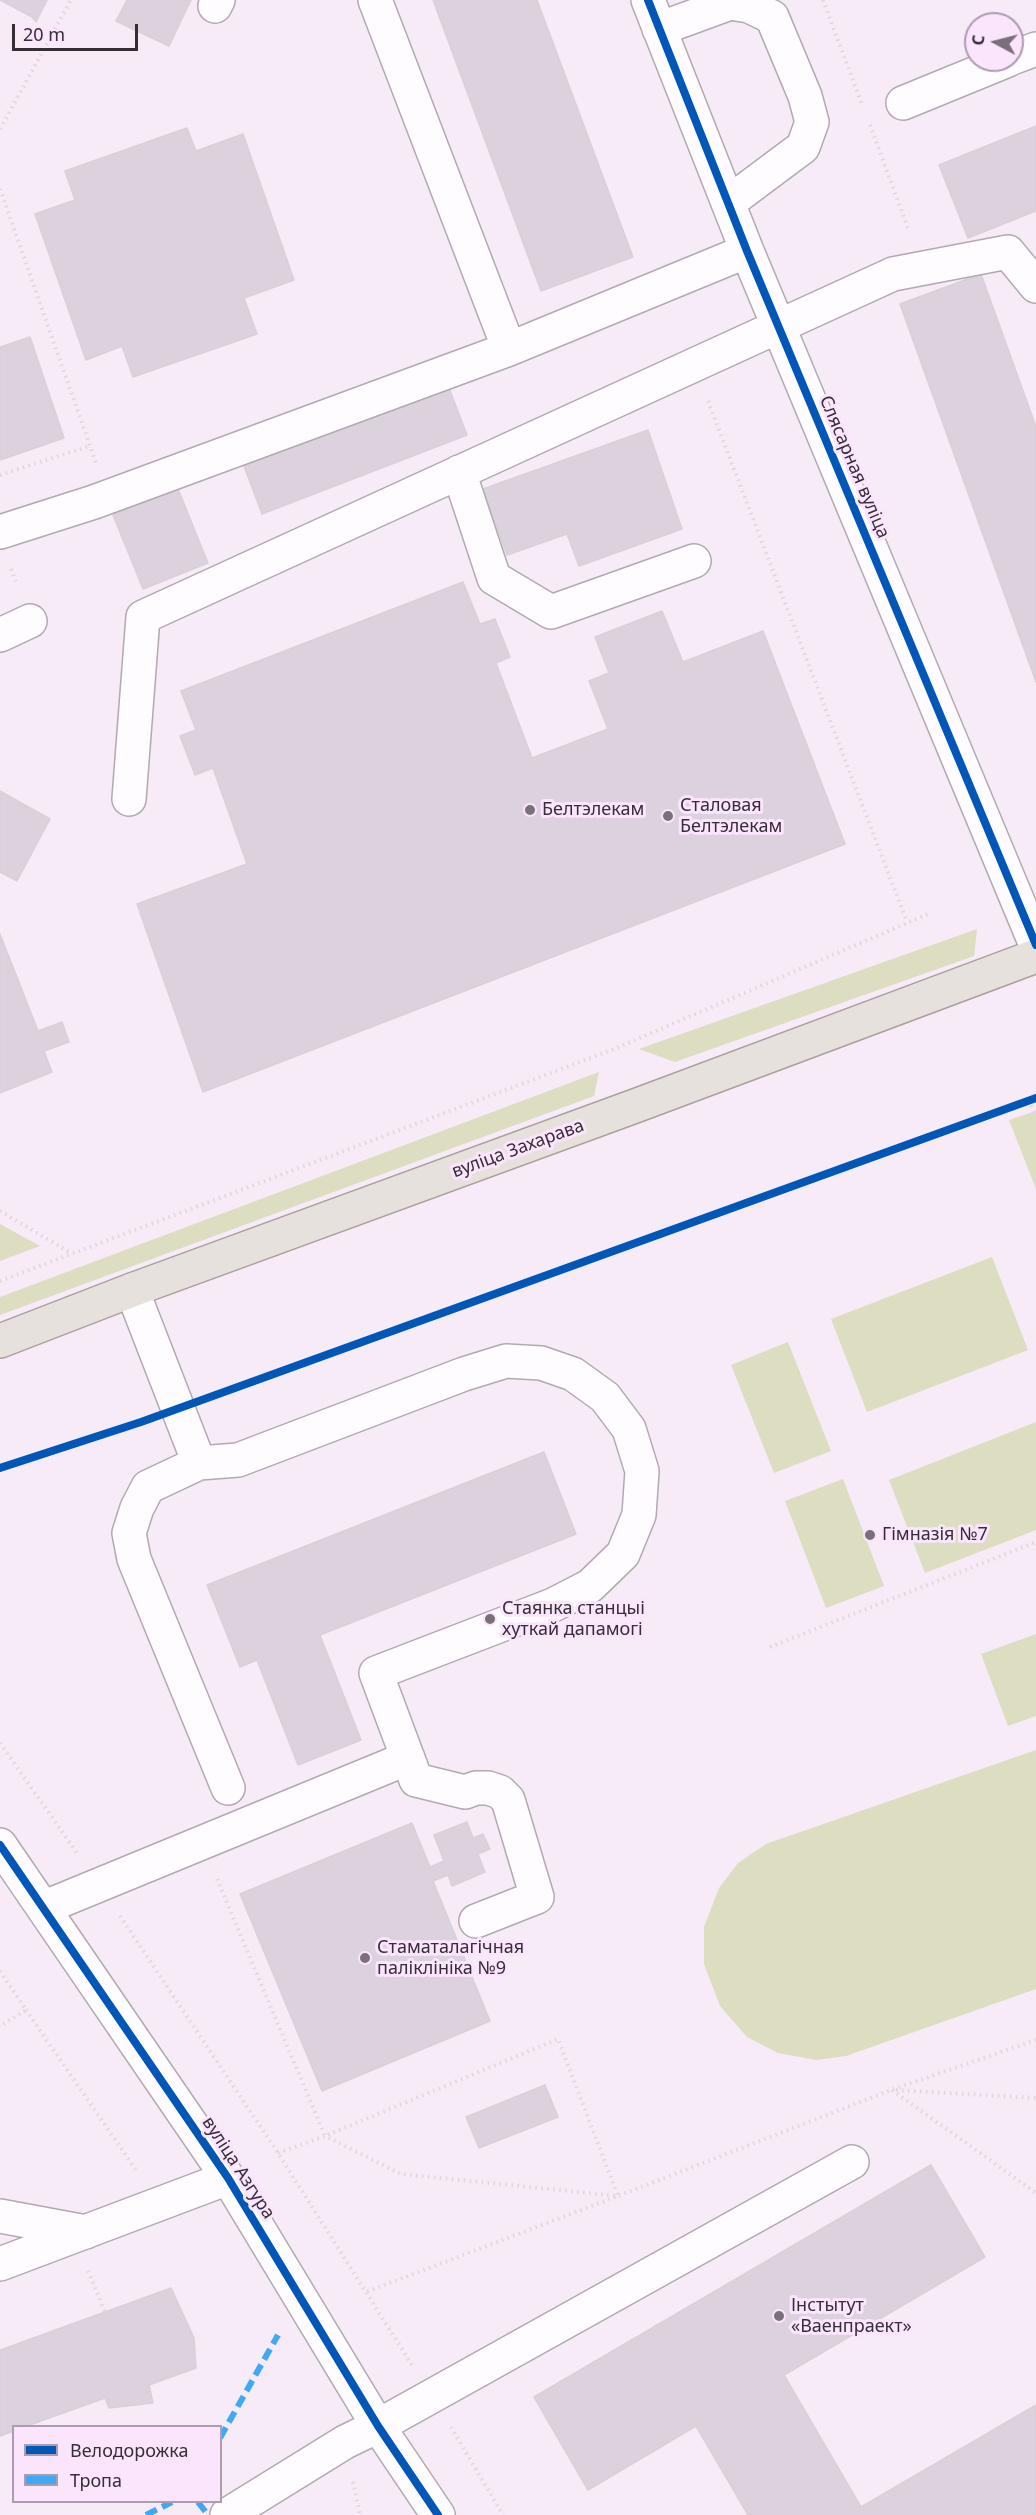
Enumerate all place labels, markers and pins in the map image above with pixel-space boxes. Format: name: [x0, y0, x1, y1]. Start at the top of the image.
place label: Сталовая Белтэлекам: [680, 795, 782, 838]
place label: Белтэлекам: [542, 799, 644, 821]
marker: Белтэлекам: [523, 803, 537, 817]
marker: Сталовая Белтэлекам: [661, 809, 675, 823]
place label: Гімназія №7: [882, 1524, 988, 1546]
marker: Гімназія №7: [863, 1528, 877, 1542]
place label: Стаянка станцыі хуткай дапамогі: [502, 1598, 645, 1640]
marker: Стаянка станцыі хуткай дапамогі: [483, 1612, 497, 1626]
place label: Стаматалагічная паліклініка №9: [377, 1937, 524, 1980]
marker: Стаматалагічная паліклініка №9: [358, 1951, 372, 1965]
place label: Інстытут «Ваенпраект»: [791, 2295, 912, 2338]
marker: Інстытут «Ваенпраект»: [772, 2309, 786, 2323]

